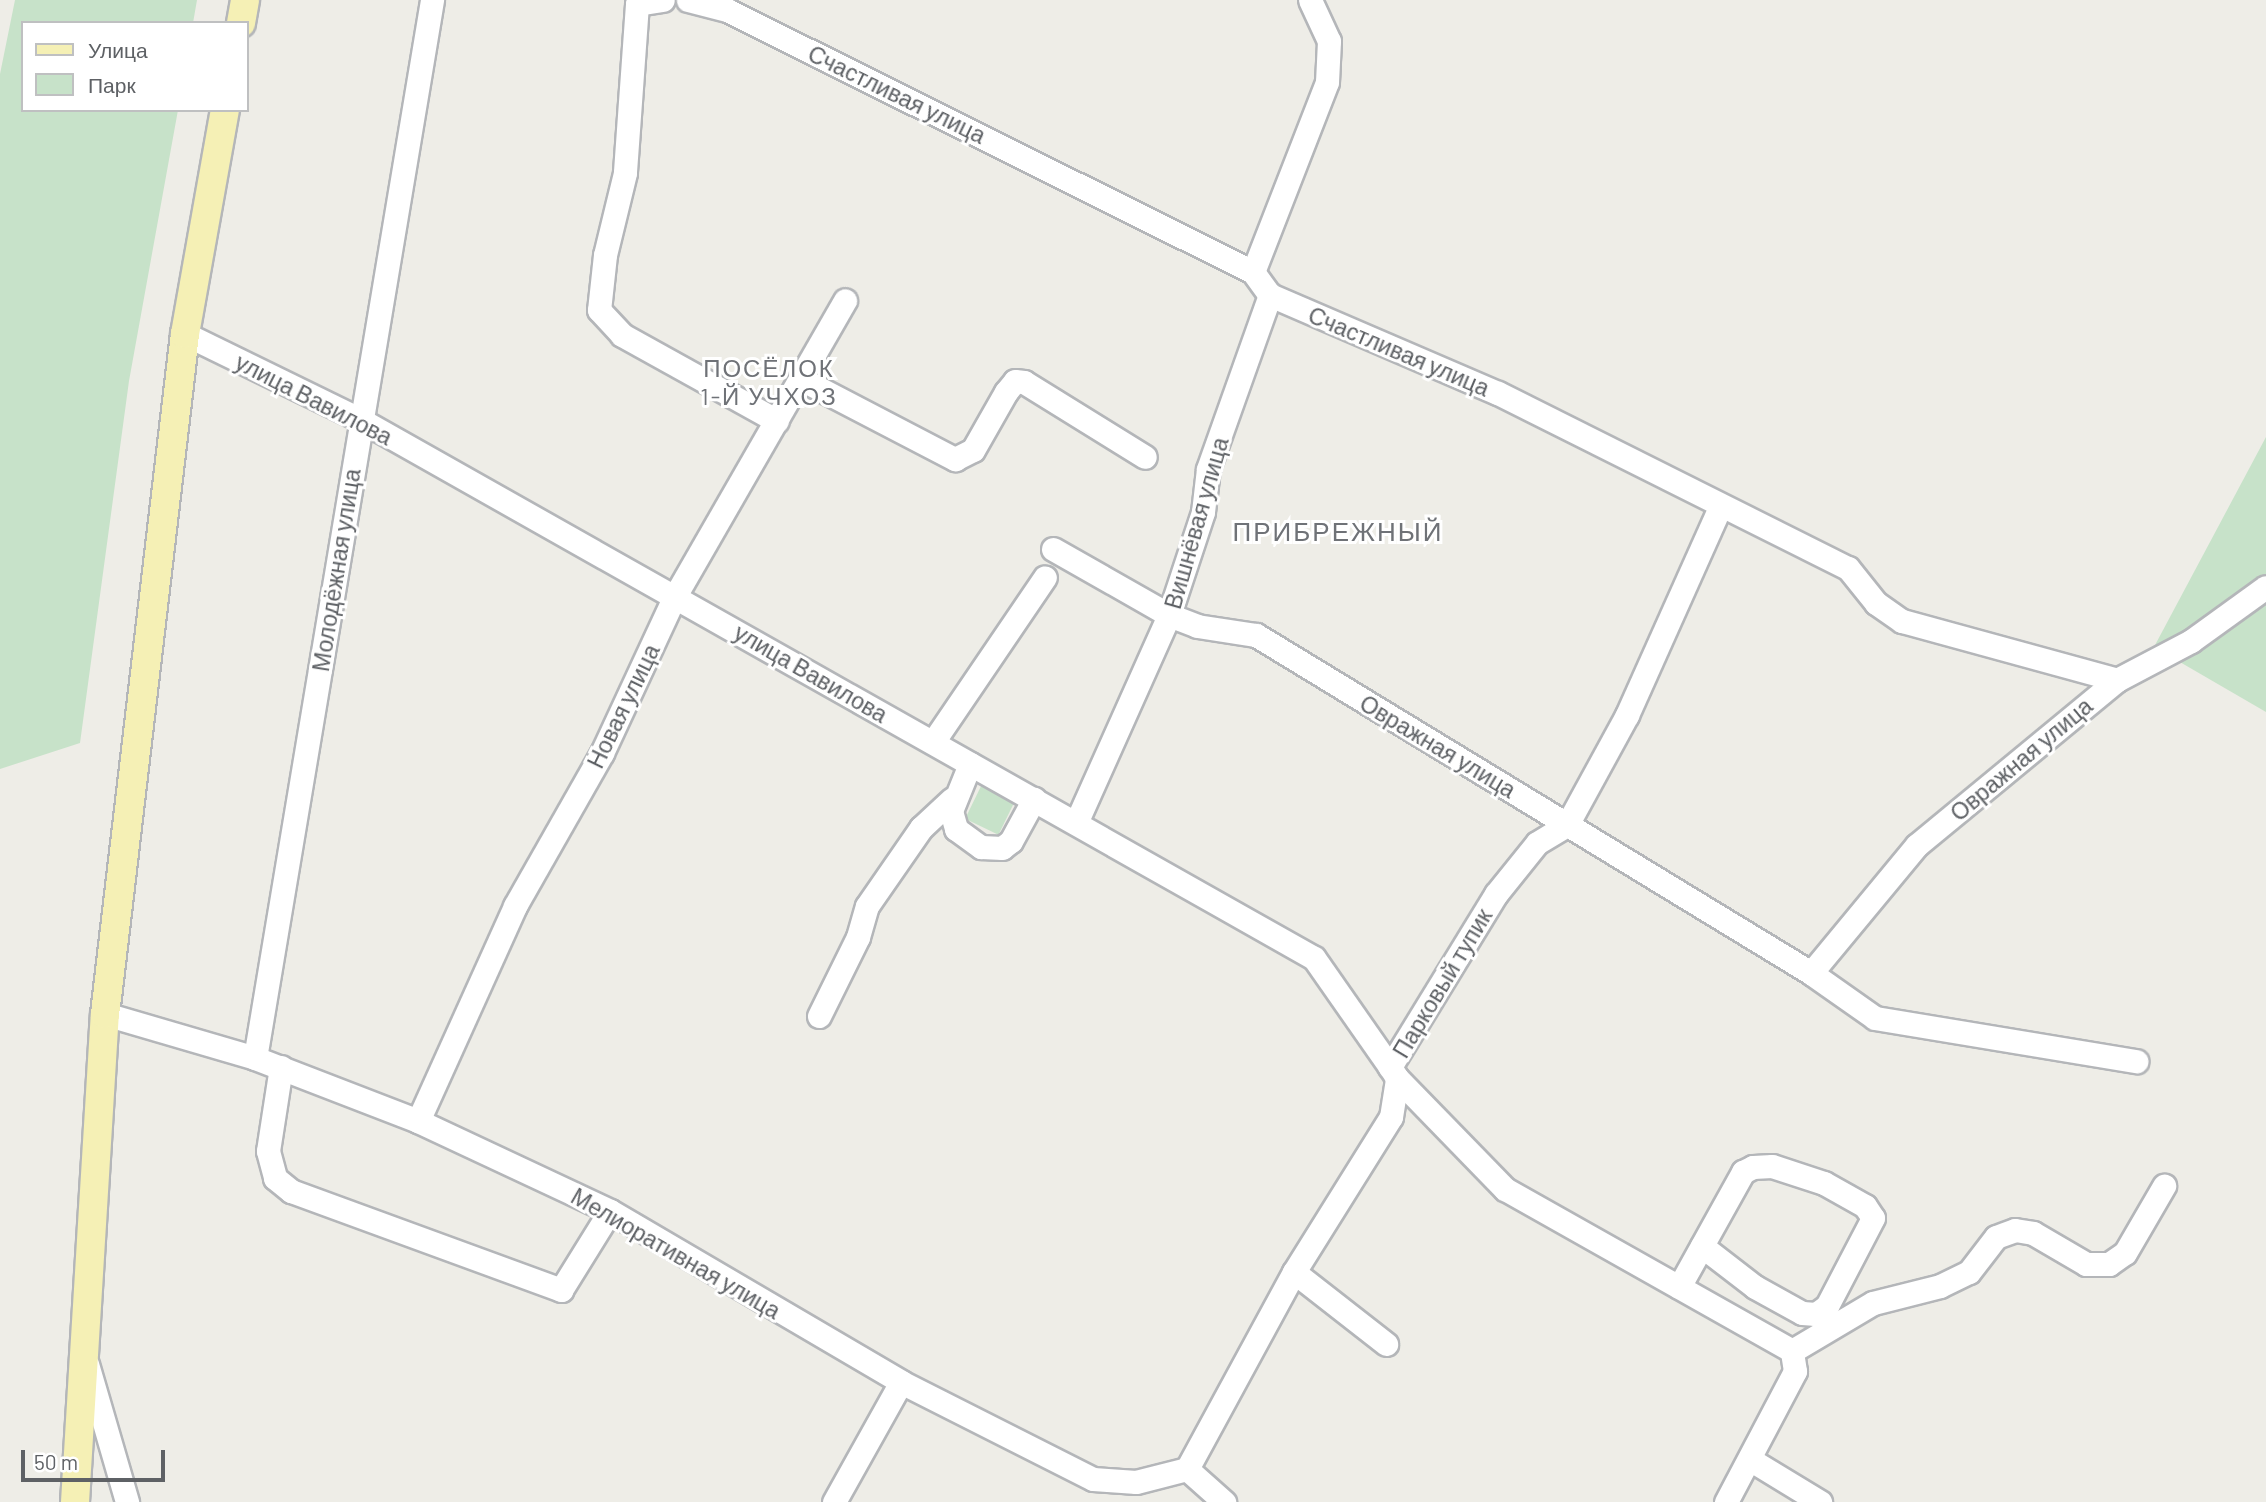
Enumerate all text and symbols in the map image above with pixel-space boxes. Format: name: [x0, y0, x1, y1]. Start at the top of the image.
legend: [21, 21, 248, 112]
text: Улица: [88, 37, 148, 62]
street label: Счастливая улица: [804, 39, 990, 149]
text: Парк: [88, 72, 136, 97]
street label: Счастливая улица: [1304, 300, 1494, 402]
street label: улица Вавилова: [231, 348, 397, 450]
district label: ПОСЁЛОК 1-Й УЧХОЗ: [701, 354, 837, 410]
street label: Вишнёвая улица: [1158, 434, 1234, 612]
street label: Молодёжная улица: [306, 467, 366, 673]
district label: ПРИБРЕЖНЫЙ: [1234, 515, 1442, 547]
street label: улица Вавилова: [730, 618, 892, 728]
street label: Новая улица: [581, 640, 665, 772]
street label: Овражная улица: [1355, 689, 1521, 803]
street label: Овражная улица: [1944, 692, 2098, 826]
street label: Парковый тупик: [1387, 903, 1497, 1063]
street label: Мелиоративная улица: [566, 1182, 786, 1324]
scale bar: [24, 1436, 168, 1480]
text: 50 m: [34, 1449, 78, 1474]

